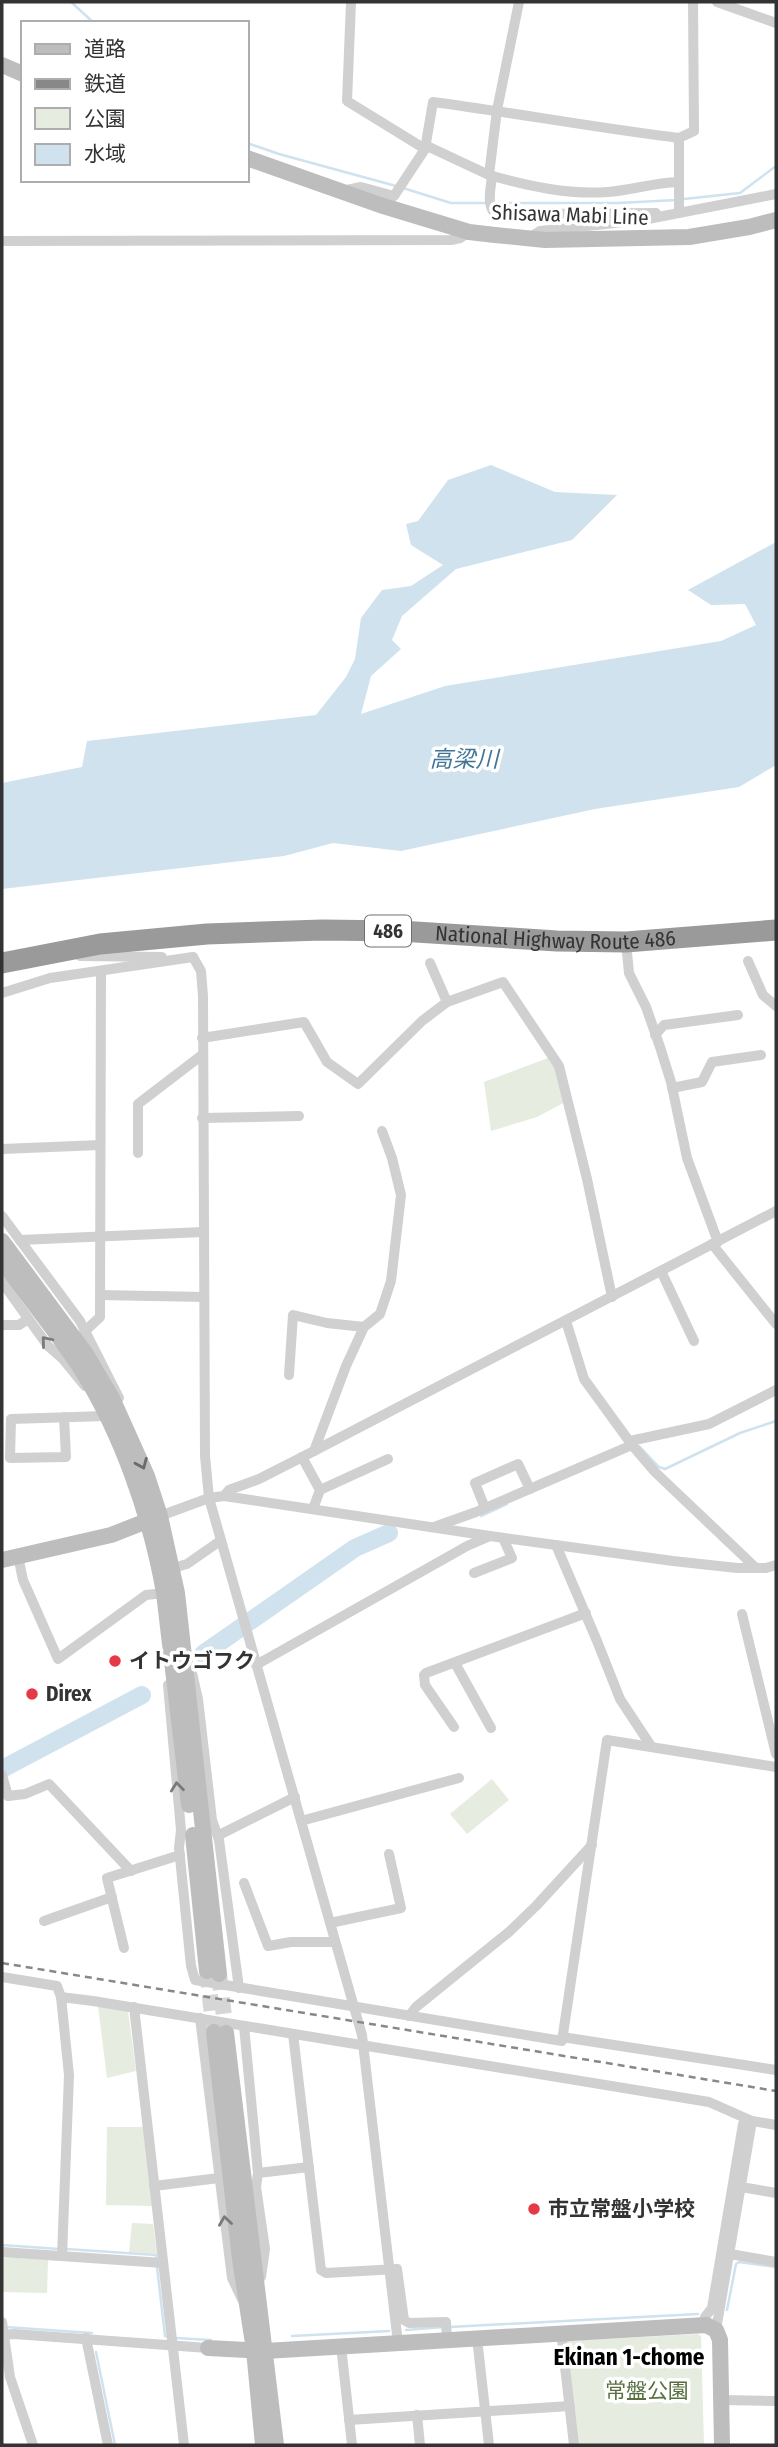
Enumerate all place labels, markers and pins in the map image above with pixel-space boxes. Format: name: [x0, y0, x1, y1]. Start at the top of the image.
place label: イトウゴフク: [129, 1648, 255, 1674]
marker: イトウゴフク: [107, 1653, 123, 1669]
place label: Direx: [46, 1681, 92, 1707]
marker: Direx: [24, 1686, 40, 1702]
place label: 市立常盤小学校: [548, 2196, 695, 2222]
marker: 市立常盤小学校: [526, 2201, 542, 2217]

